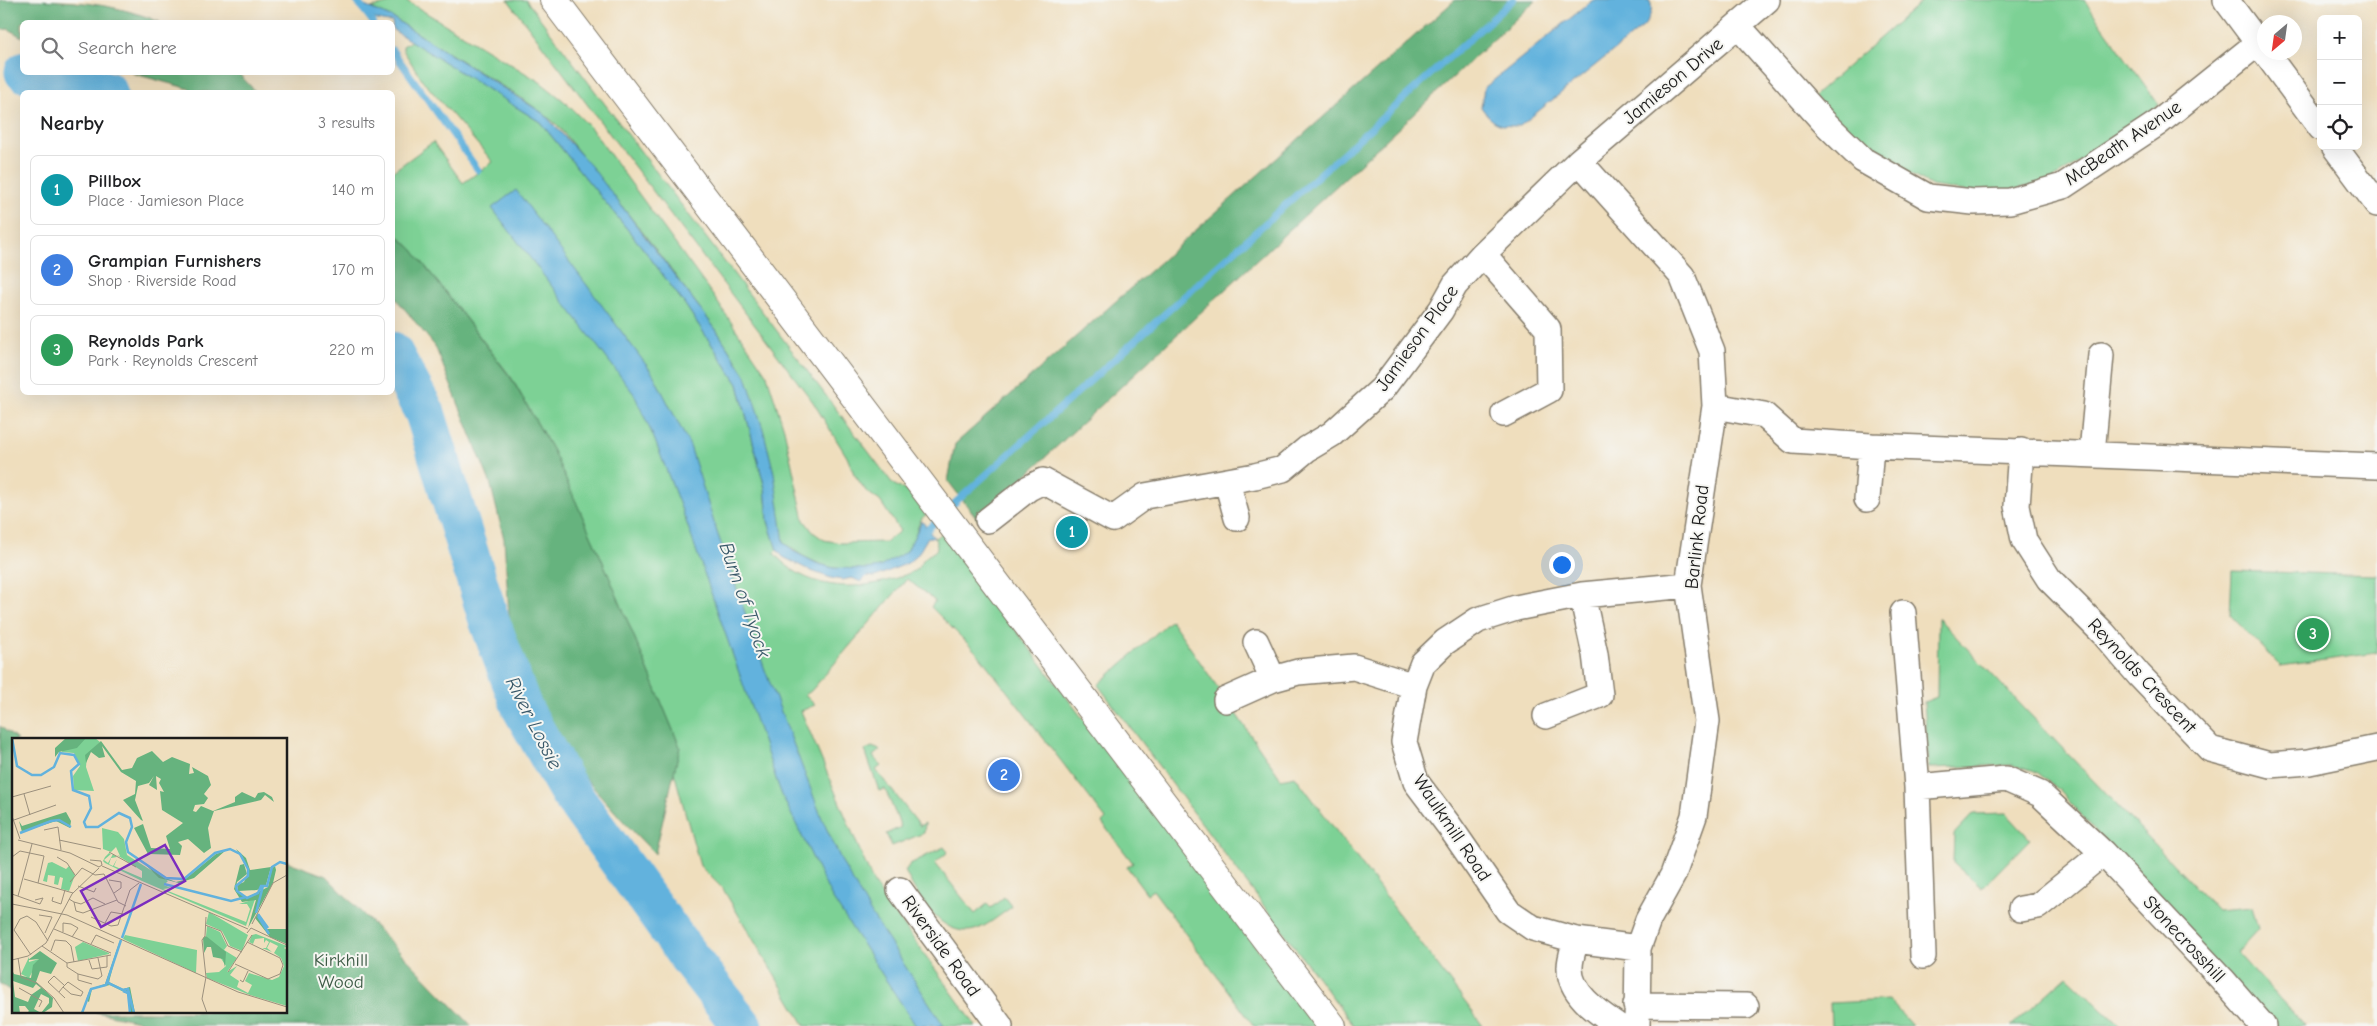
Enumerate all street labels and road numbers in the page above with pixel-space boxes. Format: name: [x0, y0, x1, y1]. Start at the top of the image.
street label: Jamieson Drive: [1619, 33, 1727, 129]
street label: McBeath Avenue: [2060, 96, 2186, 190]
street label: Jamieson Place: [1371, 281, 1463, 395]
street label: Barlink Road: [1681, 484, 1713, 590]
street label: Reynolds Crescent: [2083, 614, 2201, 738]
street label: Waulkmill Road: [1408, 771, 1496, 885]
street label: Riverside Road: [897, 891, 985, 1001]
street label: Stonecrosshill: [2138, 891, 2230, 987]

